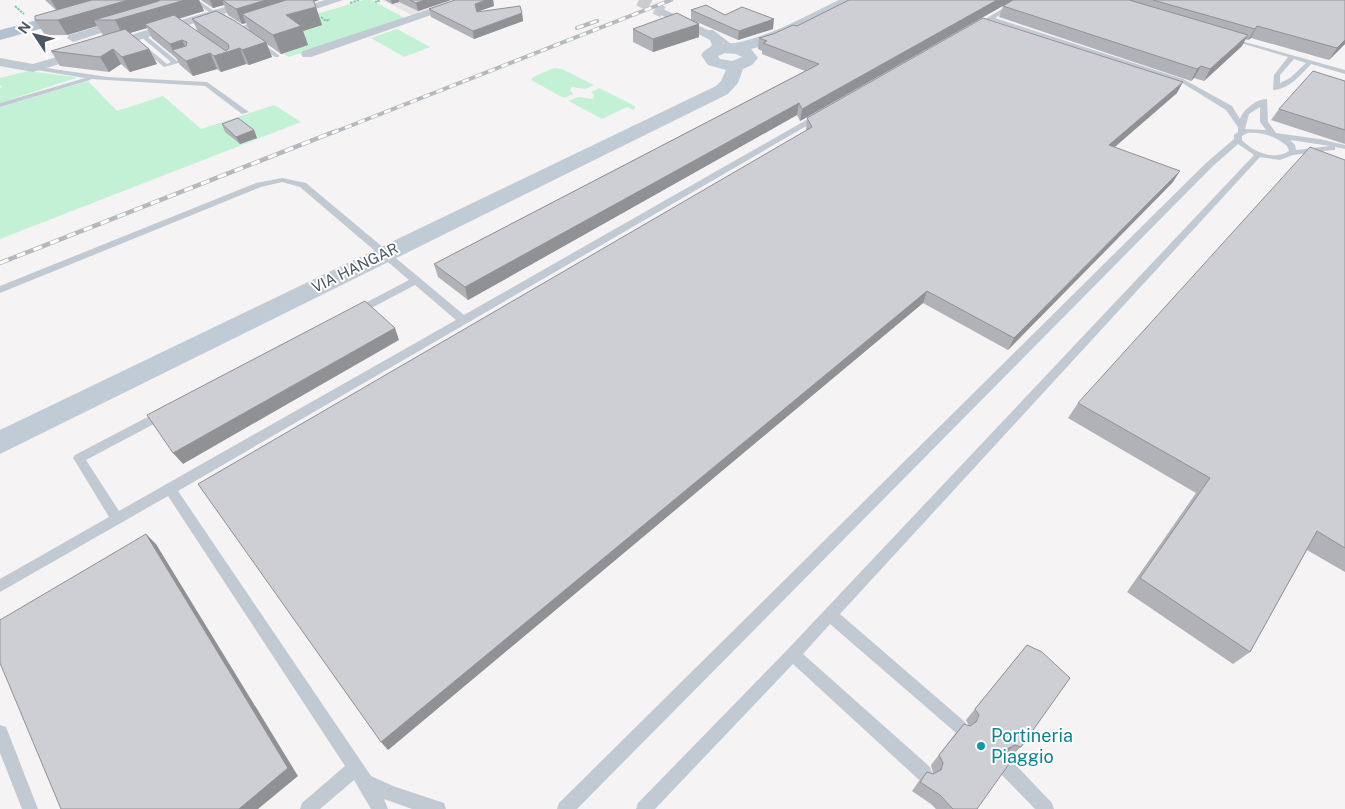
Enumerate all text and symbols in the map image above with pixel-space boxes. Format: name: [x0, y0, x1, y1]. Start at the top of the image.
north arrow: [10, 10, 60, 60]
text: N: [15, 18, 34, 37]
street label: VIA HANGAR: [309, 239, 401, 296]
place label: Portineria Piaggio: [991, 725, 1073, 767]
marker: Portineria Piaggio: [975, 740, 987, 752]

